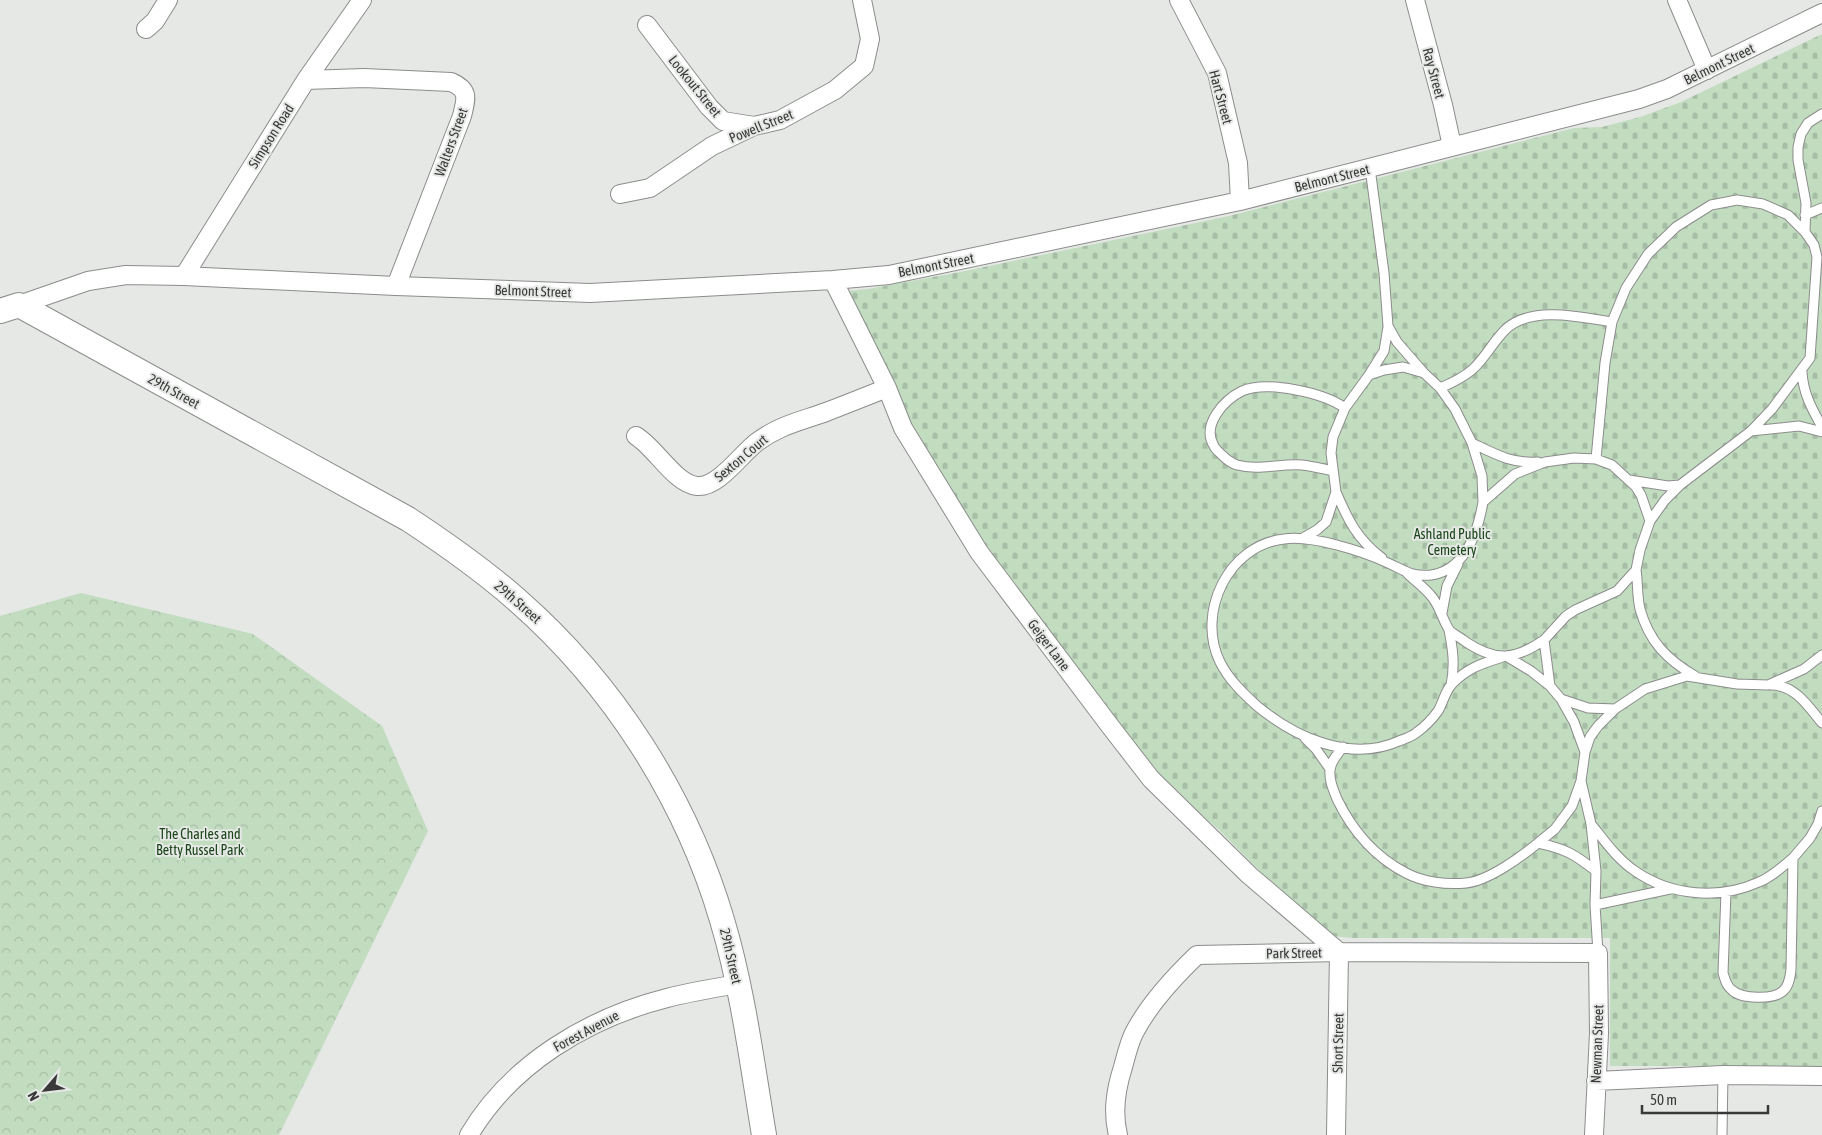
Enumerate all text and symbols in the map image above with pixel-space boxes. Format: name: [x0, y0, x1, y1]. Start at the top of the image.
street label: Belmont Street: [1681, 40, 1757, 88]
street label: Ray Street: [1420, 46, 1448, 100]
street label: Lookout Street: [665, 52, 725, 120]
street label: Hart Street: [1206, 68, 1236, 126]
street label: Simpson Road: [245, 101, 297, 171]
street label: Walters Street: [431, 105, 471, 179]
street label: Powell Street: [727, 106, 795, 146]
street label: Belmont Street: [1293, 161, 1371, 195]
street label: Belmont Street: [897, 250, 975, 280]
street label: Belmont Street: [494, 282, 572, 300]
street label: 29th Street: [145, 370, 203, 412]
street label: Sexton Court: [711, 431, 771, 485]
park label: Ashland Public Cemetery: [1414, 526, 1491, 558]
street label: 29th Street: [491, 577, 545, 627]
street label: Geiger Lane: [1024, 616, 1074, 674]
park label: The Charles and Betty Russel Park: [156, 826, 244, 858]
street label: 29th Street: [717, 927, 745, 985]
street label: Park Street: [1266, 945, 1322, 961]
street label: Newman Street: [1588, 1004, 1606, 1084]
street label: Forest Avenue: [550, 1007, 622, 1055]
street label: Short Street: [1329, 1013, 1347, 1073]
north arrow: [20, 1065, 70, 1115]
scale bar: [1642, 1082, 1768, 1114]
text: N: [25, 1089, 43, 1104]
text: 50 m: [1650, 1091, 1677, 1108]

